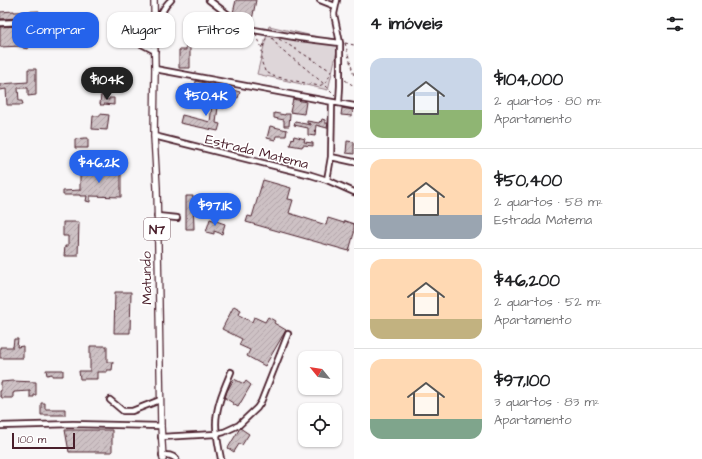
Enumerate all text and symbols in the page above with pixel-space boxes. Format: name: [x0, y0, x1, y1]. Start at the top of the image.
chip: Comprar: [12, 12, 99, 48]
chip: Alugar: [107, 12, 175, 48]
chip: Filtros: [183, 12, 254, 48]
text: 4 imóveis: [370, 12, 443, 36]
icon: filters: [664, 13, 686, 35]
pin: $104K: [79, 67, 135, 101]
text: $104,000: [494, 68, 563, 92]
text: $104K: [90, 71, 124, 89]
icon: home: [402, 74, 450, 122]
pin: $50.4K: [173, 83, 239, 117]
text: $50.4K: [184, 87, 228, 105]
text: 2 quartos · 80 m²: [494, 92, 602, 110]
text: Apartamento: [494, 110, 571, 128]
street label: Estrada Matema: [203, 129, 310, 174]
pin: $46.2K: [66, 150, 132, 184]
text: $46.2K: [78, 154, 120, 172]
text: $50,400: [494, 169, 562, 193]
icon: home: [402, 175, 450, 223]
pin: $97.1K: [182, 193, 248, 227]
text: 2 quartos · 58 m²: [494, 193, 603, 211]
text: $97.1K: [198, 197, 232, 215]
text: Estrada Matema: [494, 211, 592, 229]
road number: N7: [144, 218, 170, 240]
street label: Matundo: [137, 251, 157, 305]
text: $46,200: [494, 269, 560, 293]
icon: home: [402, 275, 450, 323]
text: 2 quartos · 52 m²: [494, 293, 602, 311]
text: Apartamento: [494, 311, 571, 329]
north arrow: [298, 351, 342, 395]
map controls: [298, 351, 342, 447]
text: $97,100: [494, 369, 550, 393]
icon: home: [402, 375, 450, 423]
text: 3 quartos · 83 m²: [494, 393, 599, 411]
button: locate: [298, 403, 342, 447]
text: Apartamento: [494, 411, 571, 429]
scale bar: [12, 431, 75, 450]
text: 100 m: [18, 432, 46, 447]

